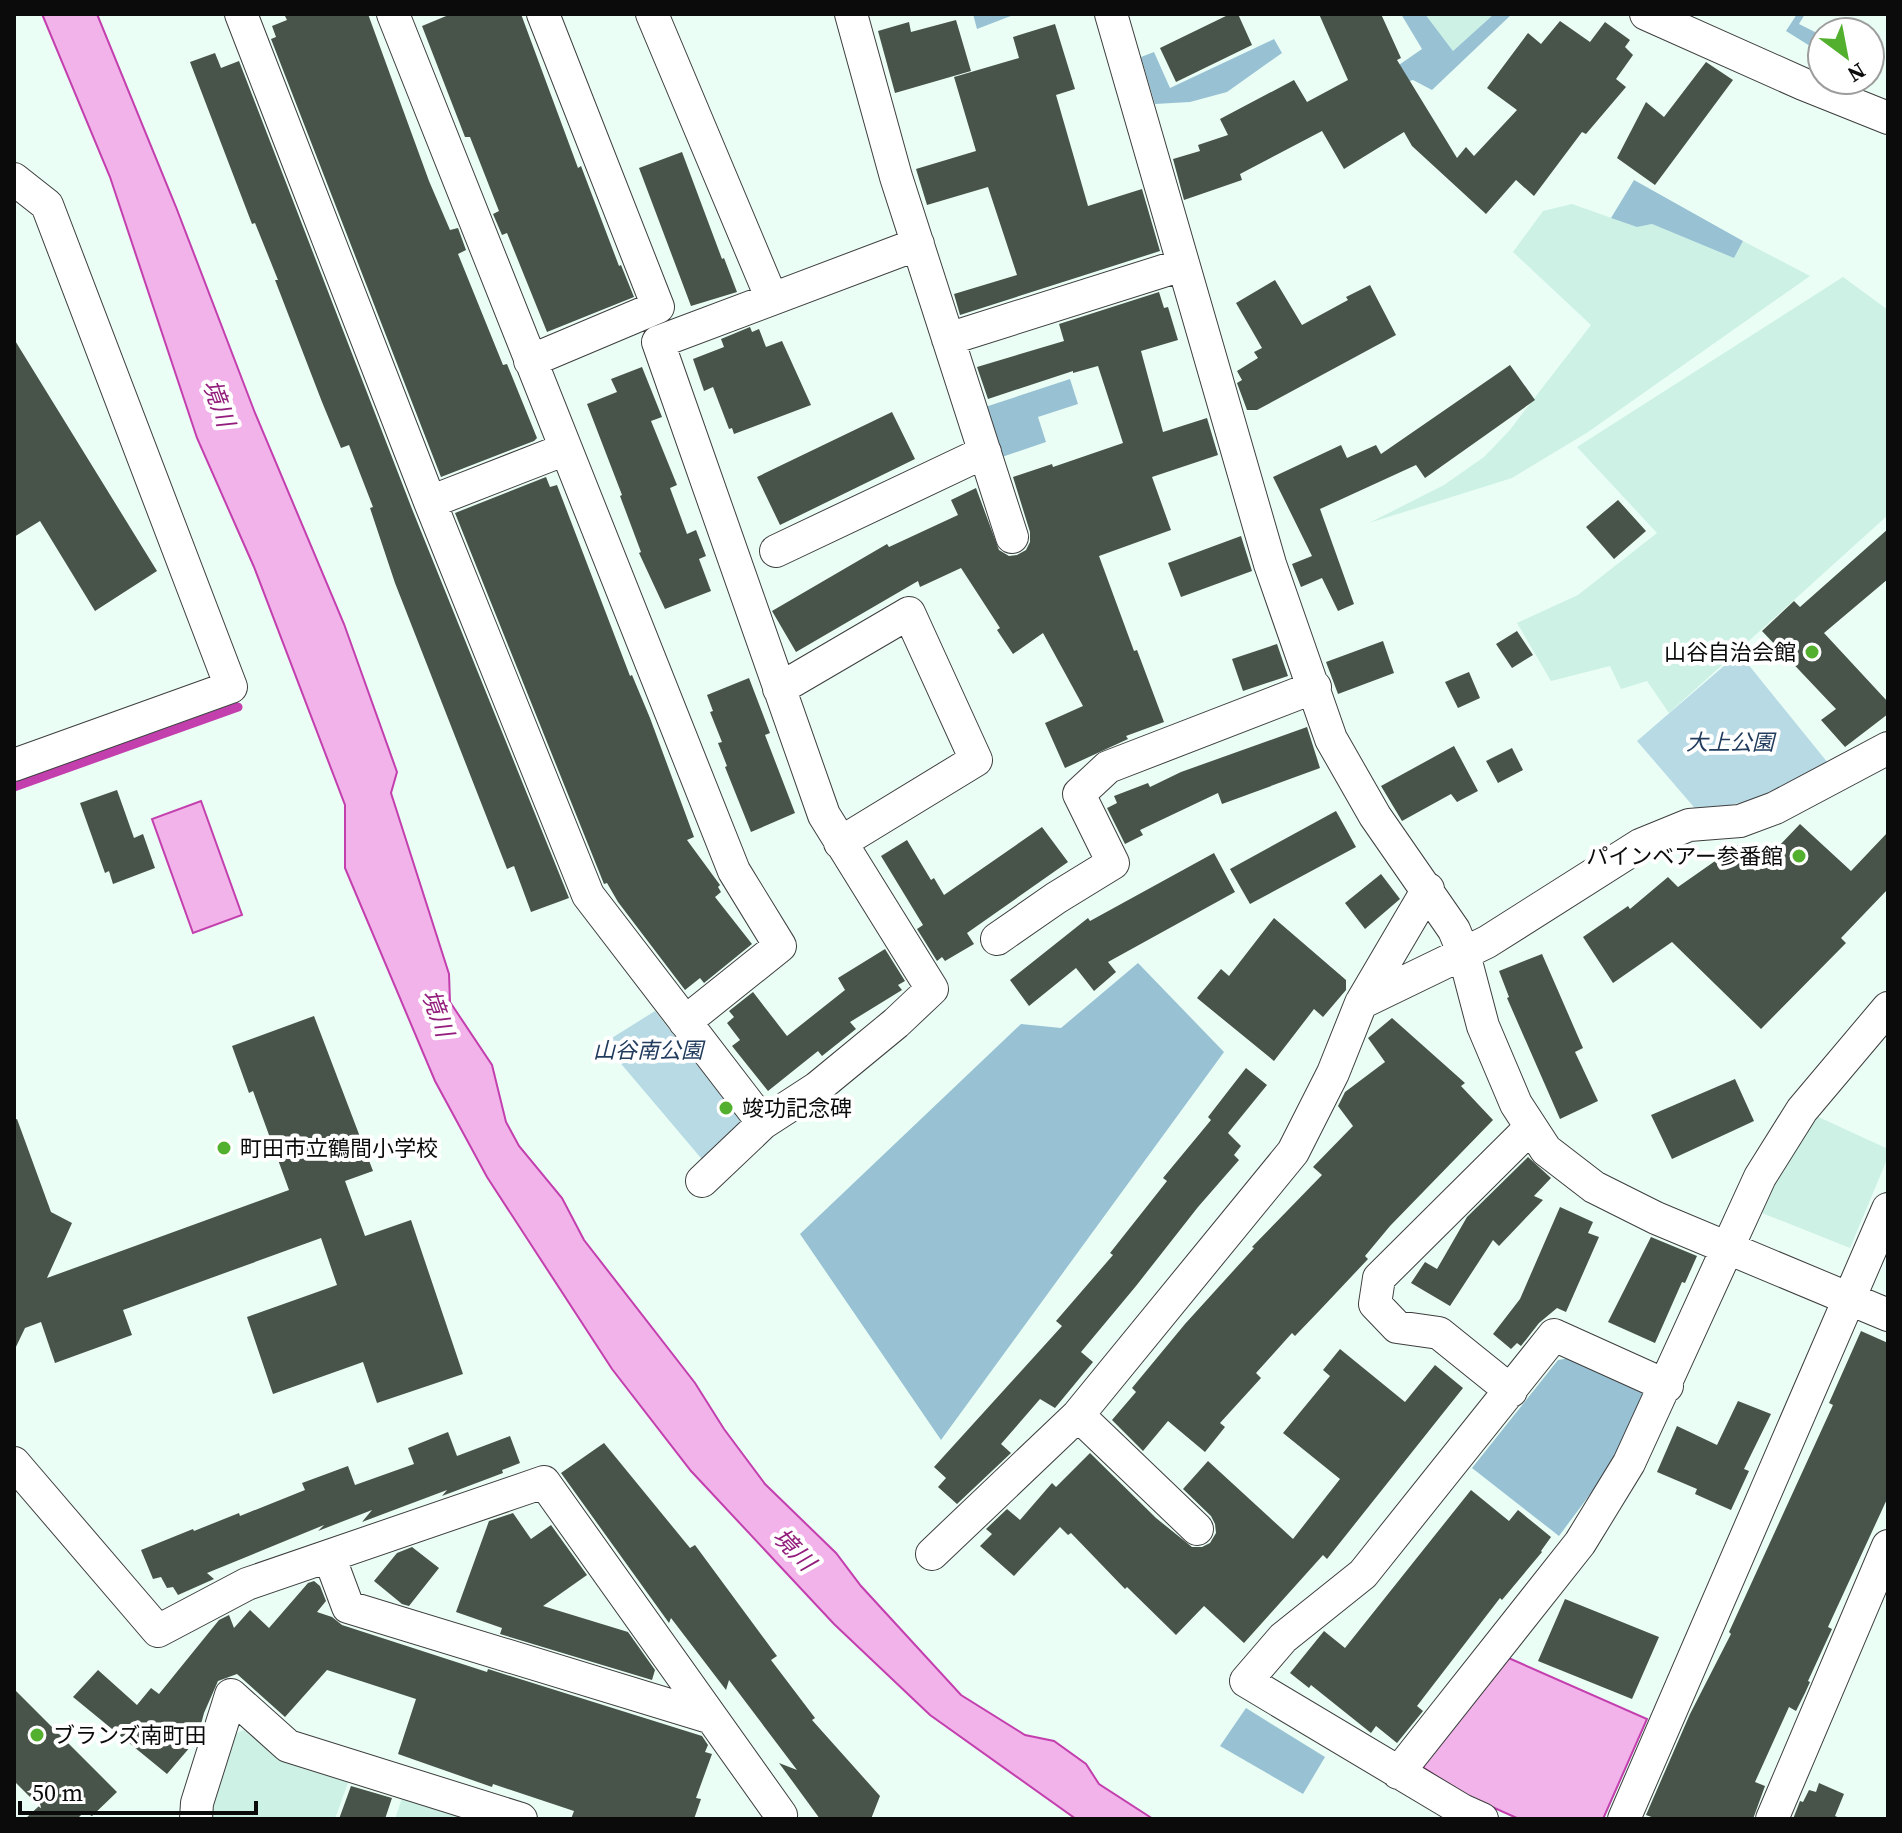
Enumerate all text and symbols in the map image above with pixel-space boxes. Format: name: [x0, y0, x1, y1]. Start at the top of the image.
north arrow: [1806, 16, 1886, 96]
text: N: [1842, 56, 1871, 90]
water label: 境川: [195, 375, 244, 434]
place label: 山谷自治会館: [1664, 637, 1796, 667]
marker: 山谷自治会館: [1803, 643, 1821, 661]
park label: 大上公園: [1686, 727, 1777, 757]
place label: パインベアー参番館: [1586, 841, 1783, 871]
marker: パインベアー参番館: [1790, 847, 1808, 865]
water label: 境川: [414, 985, 463, 1044]
park label: 山谷南公園: [593, 1035, 706, 1065]
place label: 竣功記念碑: [742, 1093, 852, 1123]
marker: 竣功記念碑: [717, 1099, 735, 1117]
place label: 町田市立鶴間小学校: [240, 1133, 438, 1163]
marker: 町田市立鶴間小学校: [215, 1139, 233, 1157]
water label: 境川: [765, 1520, 825, 1580]
place label: ブランズ南町田: [53, 1720, 207, 1750]
marker: ブランズ南町田: [28, 1726, 46, 1744]
scale bar: [20, 1765, 256, 1815]
text: 50 m: [32, 1776, 83, 1809]

